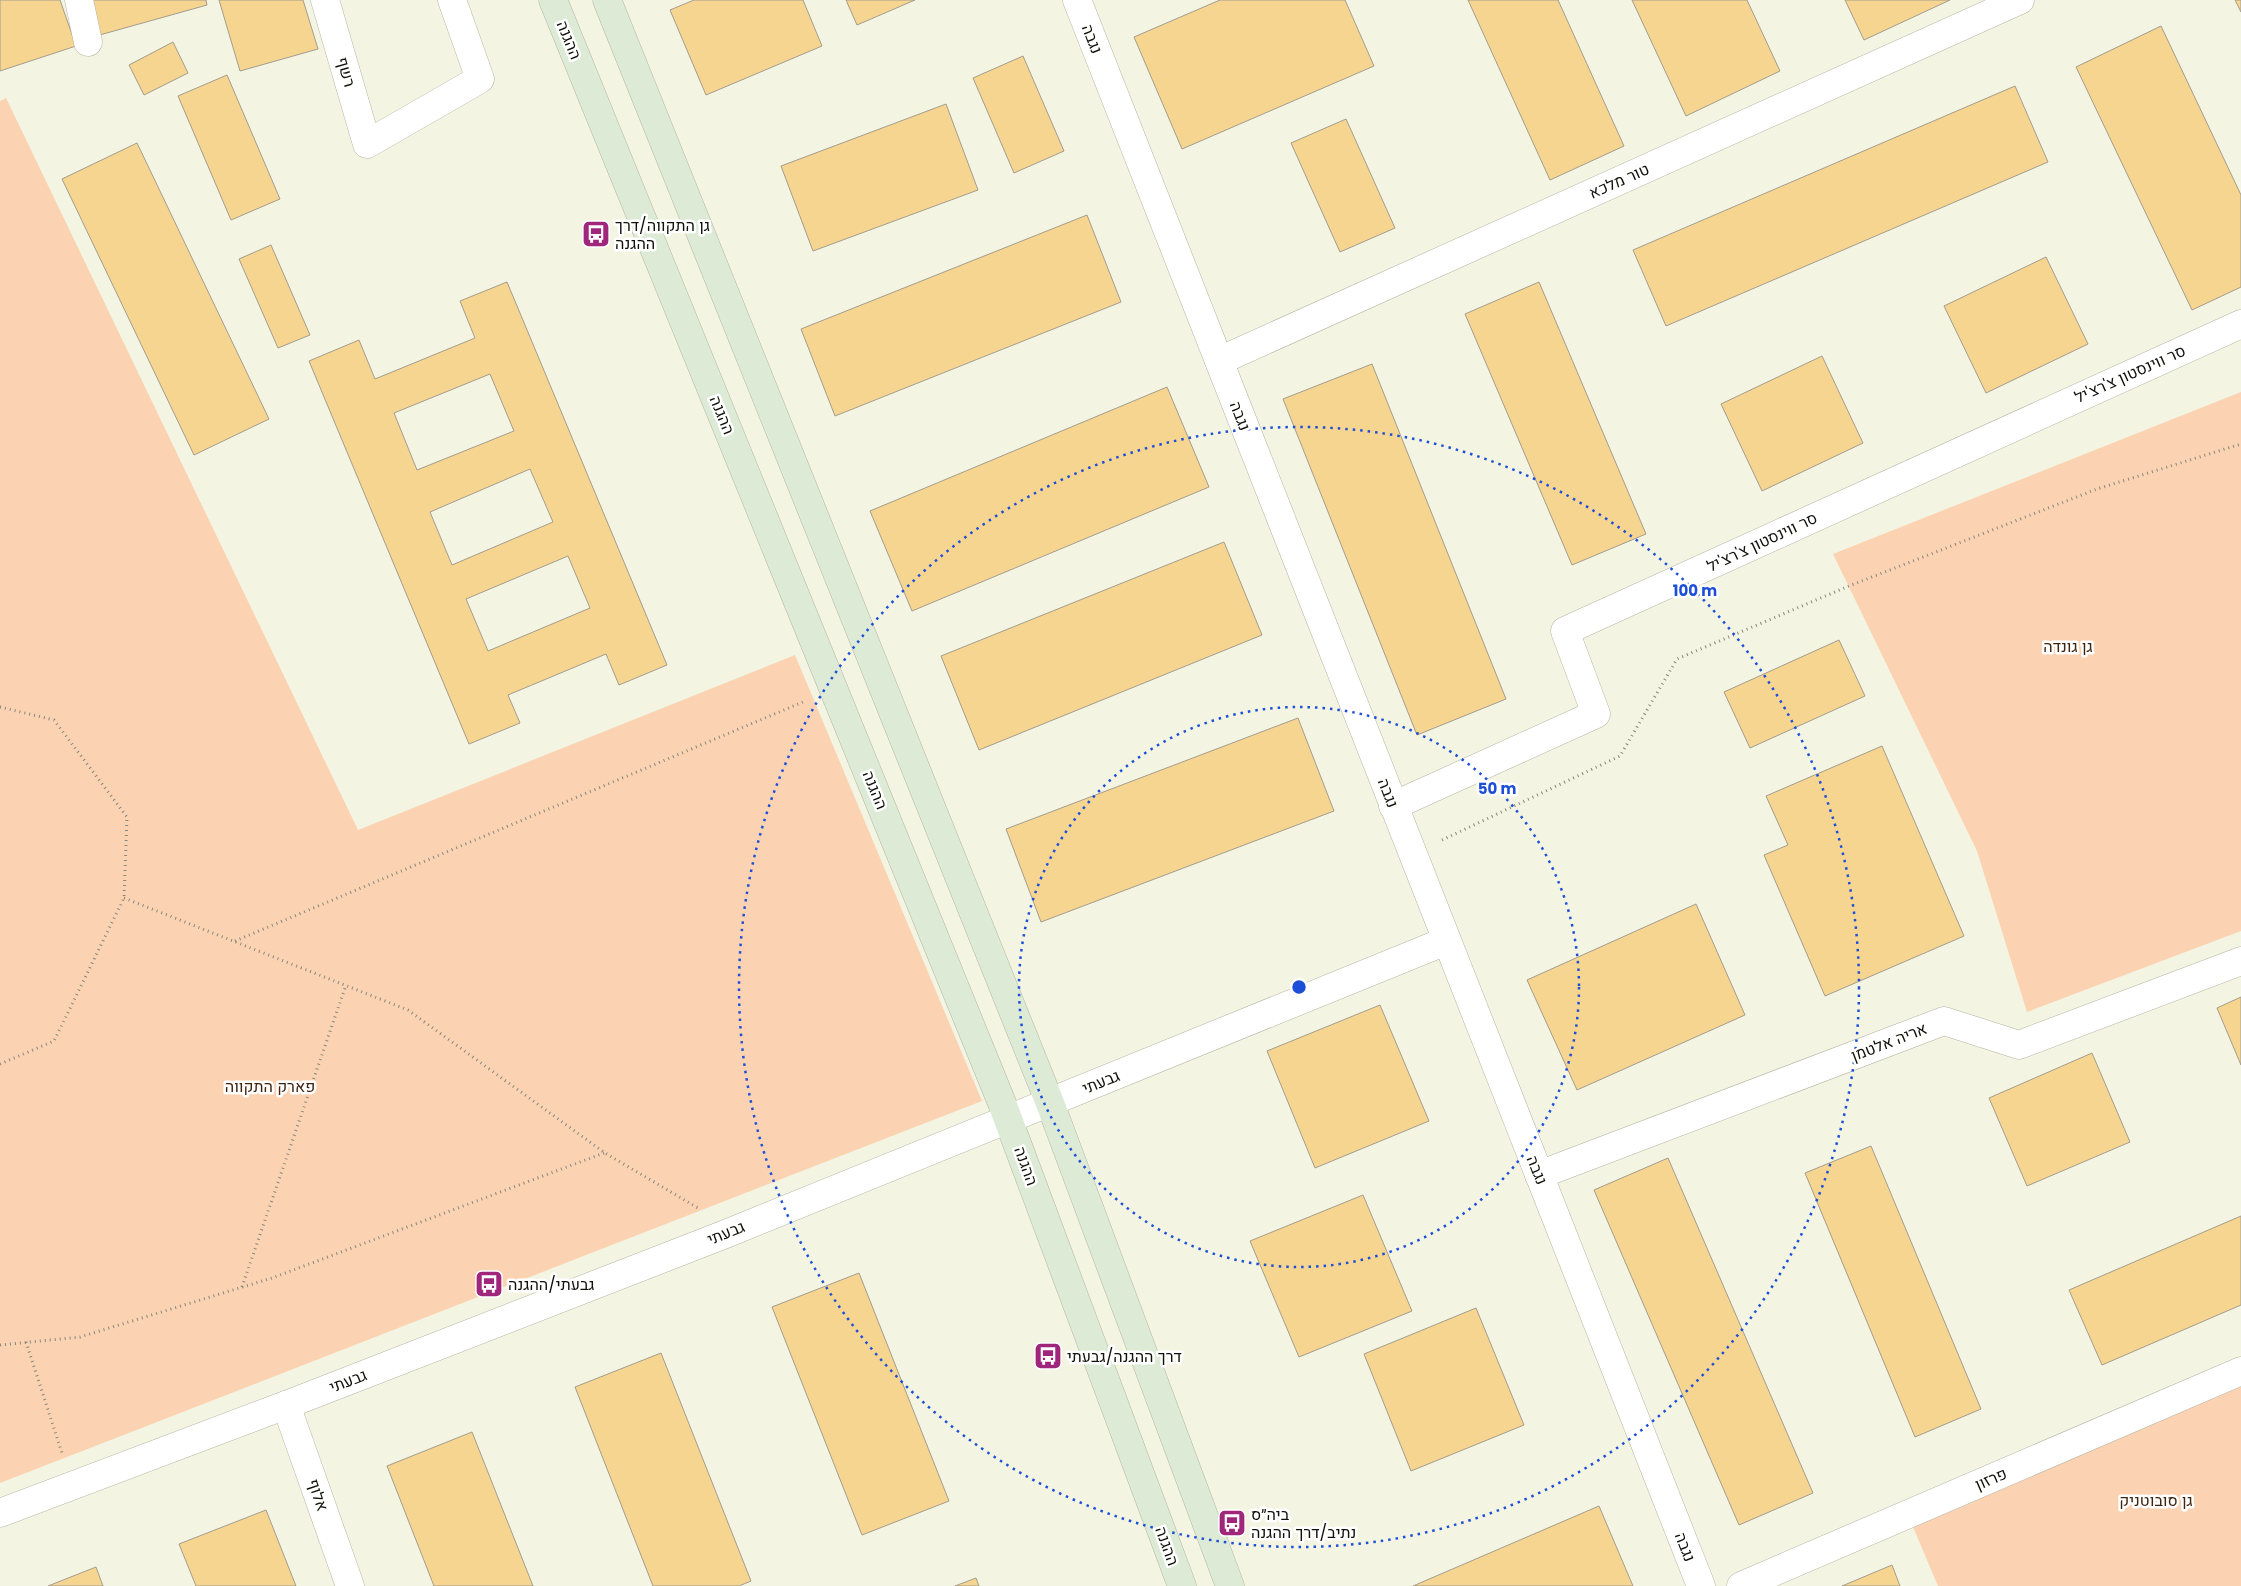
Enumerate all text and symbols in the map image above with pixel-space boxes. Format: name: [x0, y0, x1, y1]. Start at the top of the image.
street label: ההגנה: [551, 17, 587, 63]
street label: נגבה: [1076, 21, 1108, 57]
street label: רשף: [331, 54, 361, 90]
street label: טור מלכא: [1585, 157, 1653, 205]
place label: גן התקווה/דרך ההגנה: [615, 214, 710, 255]
bus stop icon: גן התקווה/דרך ההגנה: [581, 219, 611, 249]
street label: סר ווינסטון צ'רצ'יל: [2071, 339, 2189, 409]
street label: ההגנה: [704, 392, 740, 438]
street label: נגבה: [1224, 398, 1256, 434]
street label: סר ווינסטון צ'רצ'יל: [1703, 506, 1821, 578]
text: 100 m: [1673, 580, 1717, 601]
park label: גן גונדה: [2043, 635, 2093, 658]
street label: ההגנה: [857, 767, 893, 813]
street label: נגבה: [1372, 775, 1404, 811]
text: 50 m: [1478, 778, 1516, 799]
centre of rings: [1290, 978, 1308, 996]
street label: אריה אלטמן: [1848, 1017, 1930, 1067]
street label: גבעתי: [1079, 1064, 1123, 1100]
park label: פארק התקווה: [225, 1075, 315, 1098]
street label: ההגנה: [1008, 1143, 1044, 1189]
street label: נגבה: [1521, 1152, 1553, 1188]
street label: גבעתי: [704, 1215, 748, 1251]
bus stop icon: גבעתי/ההגנה: [474, 1269, 504, 1299]
place label: גבעתי/ההגנה: [508, 1273, 595, 1296]
bus stop icon: דרך ההגנה/גבעתי: [1033, 1341, 1063, 1371]
place label: דרך ההגנה/גבעתי: [1067, 1345, 1182, 1368]
street label: גבעתי: [326, 1363, 370, 1399]
street label: פרזון: [1971, 1462, 2011, 1496]
street label: אלוף: [302, 1476, 334, 1514]
park label: גן סובוטניק: [2119, 1489, 2193, 1512]
place label: ביה״ס נתיב/דרך ההגנה: [1251, 1503, 1356, 1544]
bus stop icon: ביה״ס נתיב/דרך ההגנה: [1217, 1508, 1247, 1538]
street label: ההגנה: [1149, 1523, 1185, 1569]
street label: נגבה: [1669, 1529, 1701, 1565]

